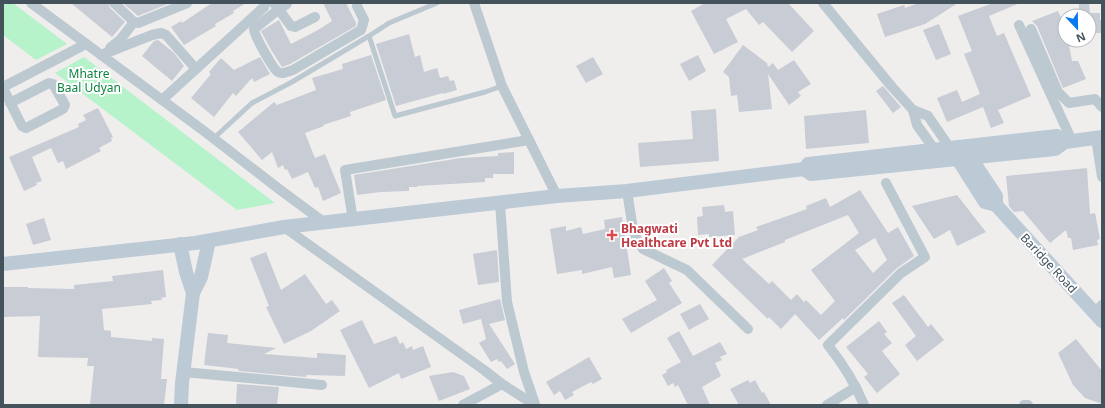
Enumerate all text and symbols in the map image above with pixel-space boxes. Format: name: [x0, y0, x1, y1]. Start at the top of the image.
north arrow: [1057, 8, 1097, 48]
text: N: [1074, 29, 1088, 46]
park label: Mhatre Baal Udyan: [57, 65, 121, 96]
place label: Bhagwati Healthcare Pvt Ltd: [621, 220, 732, 251]
marker: Bhagwati Healthcare Pvt Ltd: [606, 229, 618, 241]
street label: Baridge Road: [1017, 229, 1081, 297]

